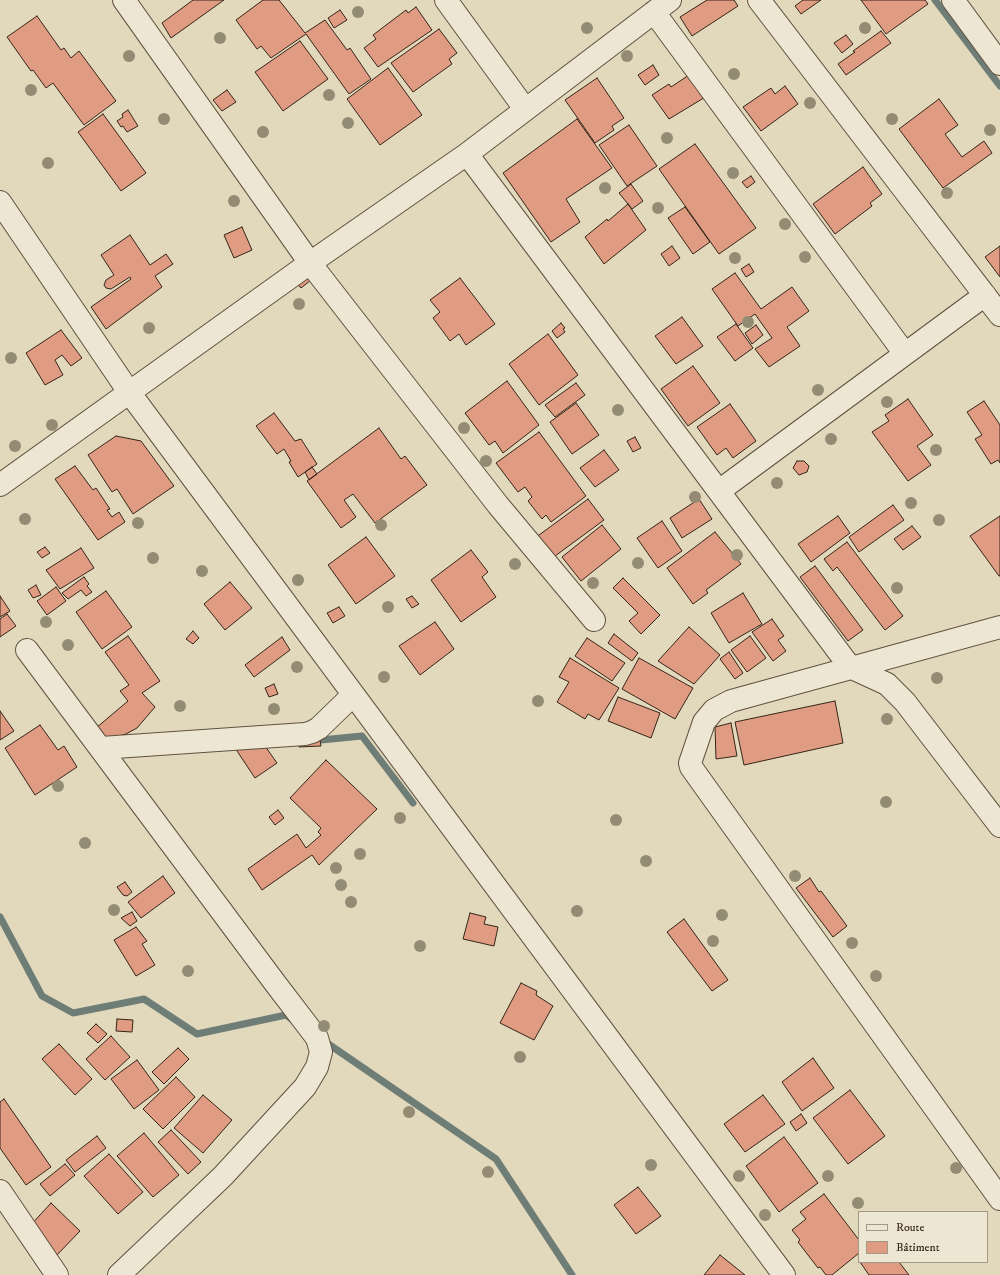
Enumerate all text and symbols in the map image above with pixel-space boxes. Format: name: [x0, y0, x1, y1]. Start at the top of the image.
legend: [858, 1211, 988, 1263]
text: Route: [896, 1220, 924, 1235]
text: Bâtiment: [896, 1240, 940, 1255]

